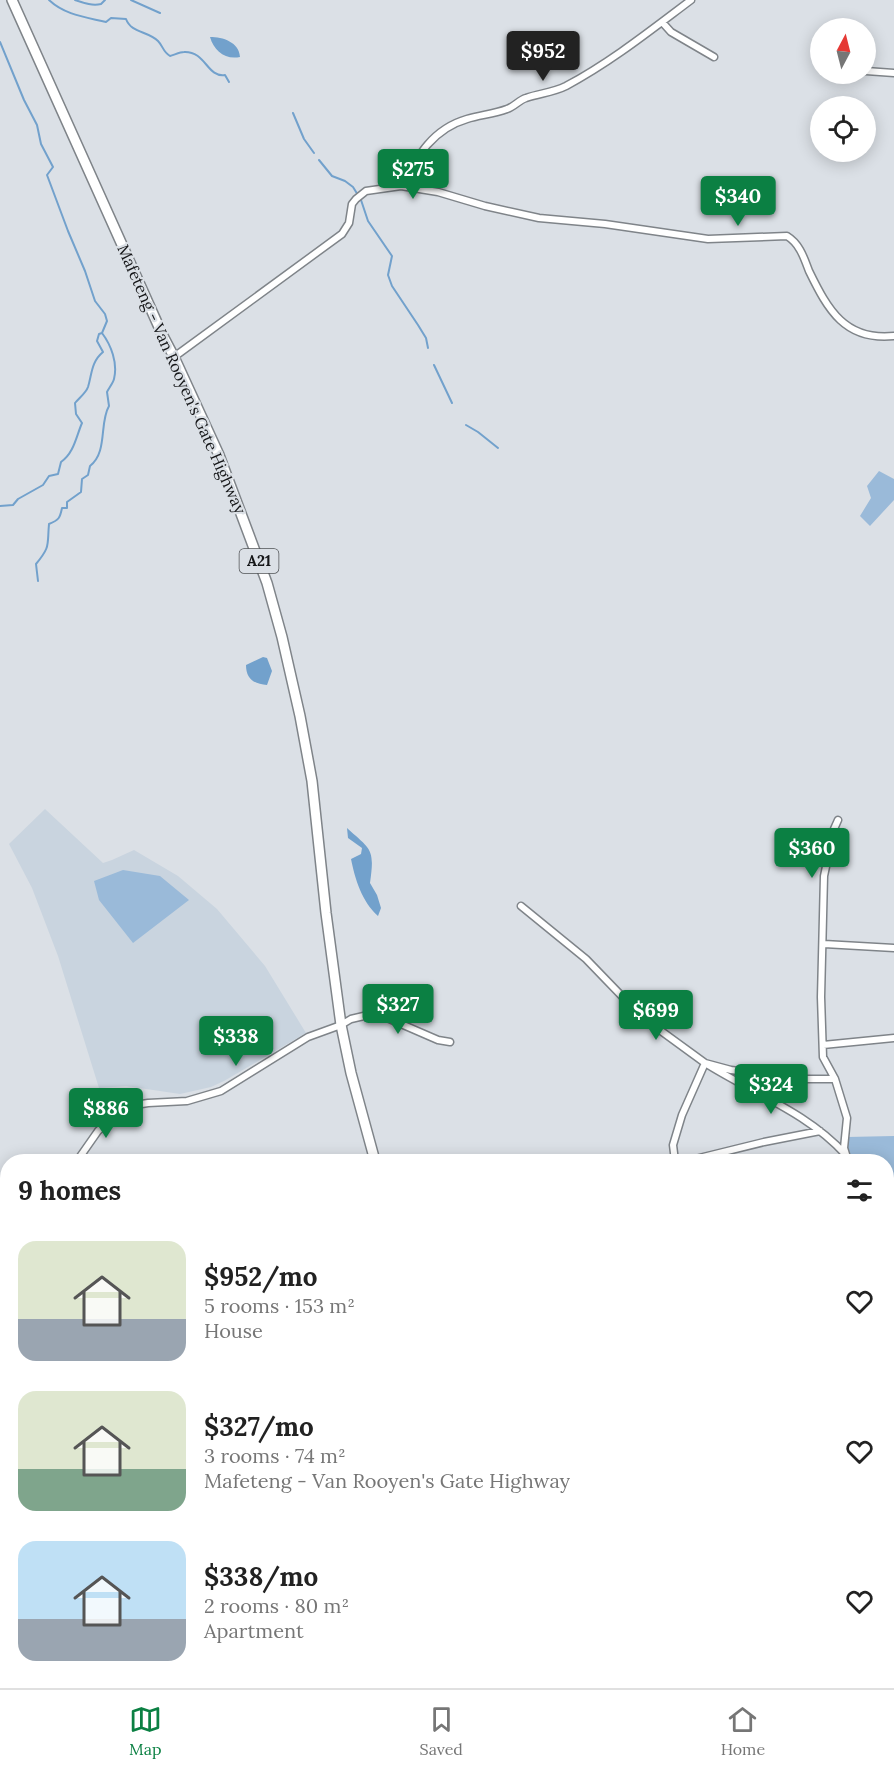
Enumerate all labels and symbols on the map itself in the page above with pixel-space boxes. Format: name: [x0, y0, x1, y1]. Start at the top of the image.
north arrow: [810, 18, 876, 84]
pin: $952: [507, 31, 579, 82]
pin: $275: [377, 149, 449, 200]
pin: $340: [702, 176, 774, 227]
street label: Mafeteng - Van Rooyen's Gate Highway: [113, 241, 251, 517]
road number: A21: [240, 549, 278, 573]
pin: $360: [776, 828, 848, 879]
pin: $327: [362, 984, 434, 1035]
pin: $699: [620, 990, 692, 1041]
pin: $338: [200, 1016, 272, 1067]
pin: $324: [735, 1064, 807, 1115]
pin: $886: [70, 1088, 142, 1139]

